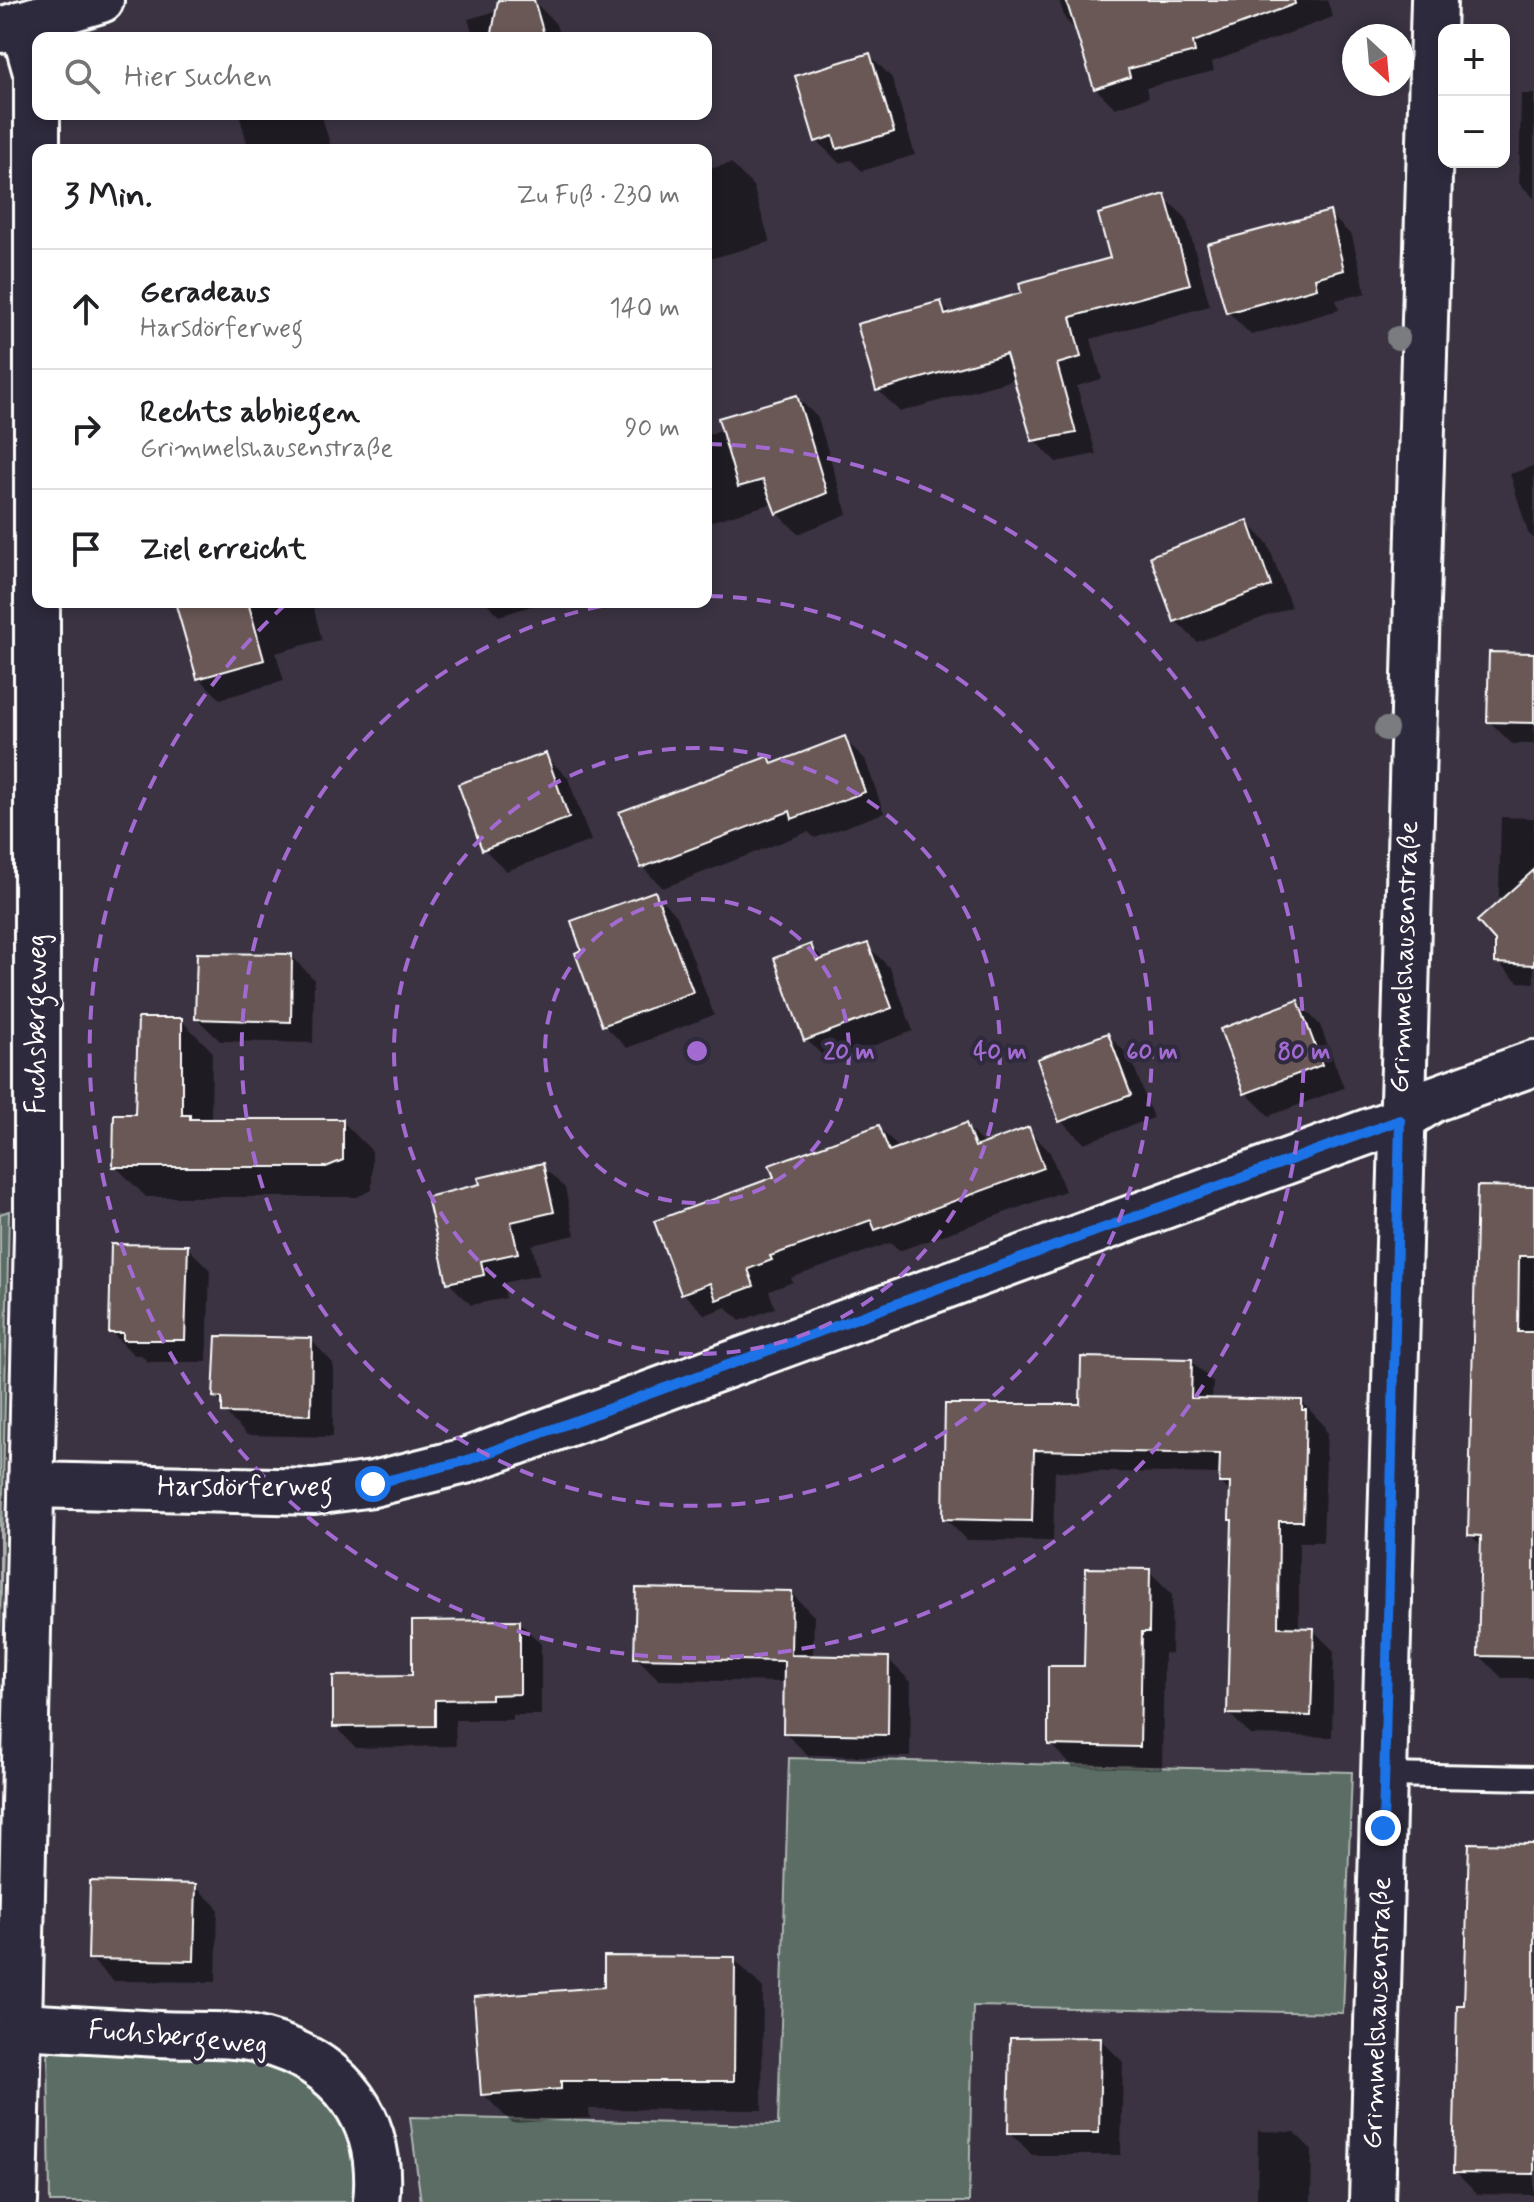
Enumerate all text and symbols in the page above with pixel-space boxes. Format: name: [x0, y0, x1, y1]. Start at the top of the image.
north arrow: [1342, 24, 1414, 96]
map controls: [1438, 24, 1510, 168]
button: +: [1438, 24, 1510, 96]
search box: [32, 32, 712, 120]
icon: search: [60, 54, 104, 98]
text: Hier suchen: [124, 57, 272, 96]
button: −: [1438, 96, 1510, 168]
text: 3 Min.: [64, 174, 152, 219]
text: Zu Fuß · 230 m: [517, 179, 680, 213]
text: Geradeaus: [140, 273, 270, 312]
icon: ahead: [64, 287, 108, 331]
text: 140 m: [609, 292, 680, 326]
text: Harsdörferweg: [140, 312, 303, 346]
text: Rechts abbiegen: [140, 393, 360, 432]
icon: right: [64, 407, 108, 451]
text: 90 m: [625, 412, 680, 446]
text: Grimmelshausenstraße: [140, 432, 393, 466]
icon: arrive: [64, 527, 108, 571]
text: Ziel erreicht: [140, 530, 306, 569]
street label: Grimmelshausenstraße: [1382, 820, 1428, 1094]
street label: Fuchsbergeweg: [19, 934, 59, 1114]
centre of rings: [683, 1037, 711, 1065]
text: 20 m: [823, 1037, 875, 1068]
text: 40 m: [973, 1037, 1027, 1068]
text: 60 m: [1126, 1037, 1178, 1068]
text: 80 m: [1278, 1037, 1330, 1068]
route start: [355, 1466, 391, 1502]
street label: Harsdörferweg: [157, 1469, 333, 1509]
route end: [1365, 1810, 1401, 1846]
street label: Grimmelshausenstraße: [1355, 1876, 1401, 2150]
street label: Fuchsbergeweg: [86, 2012, 269, 2067]

